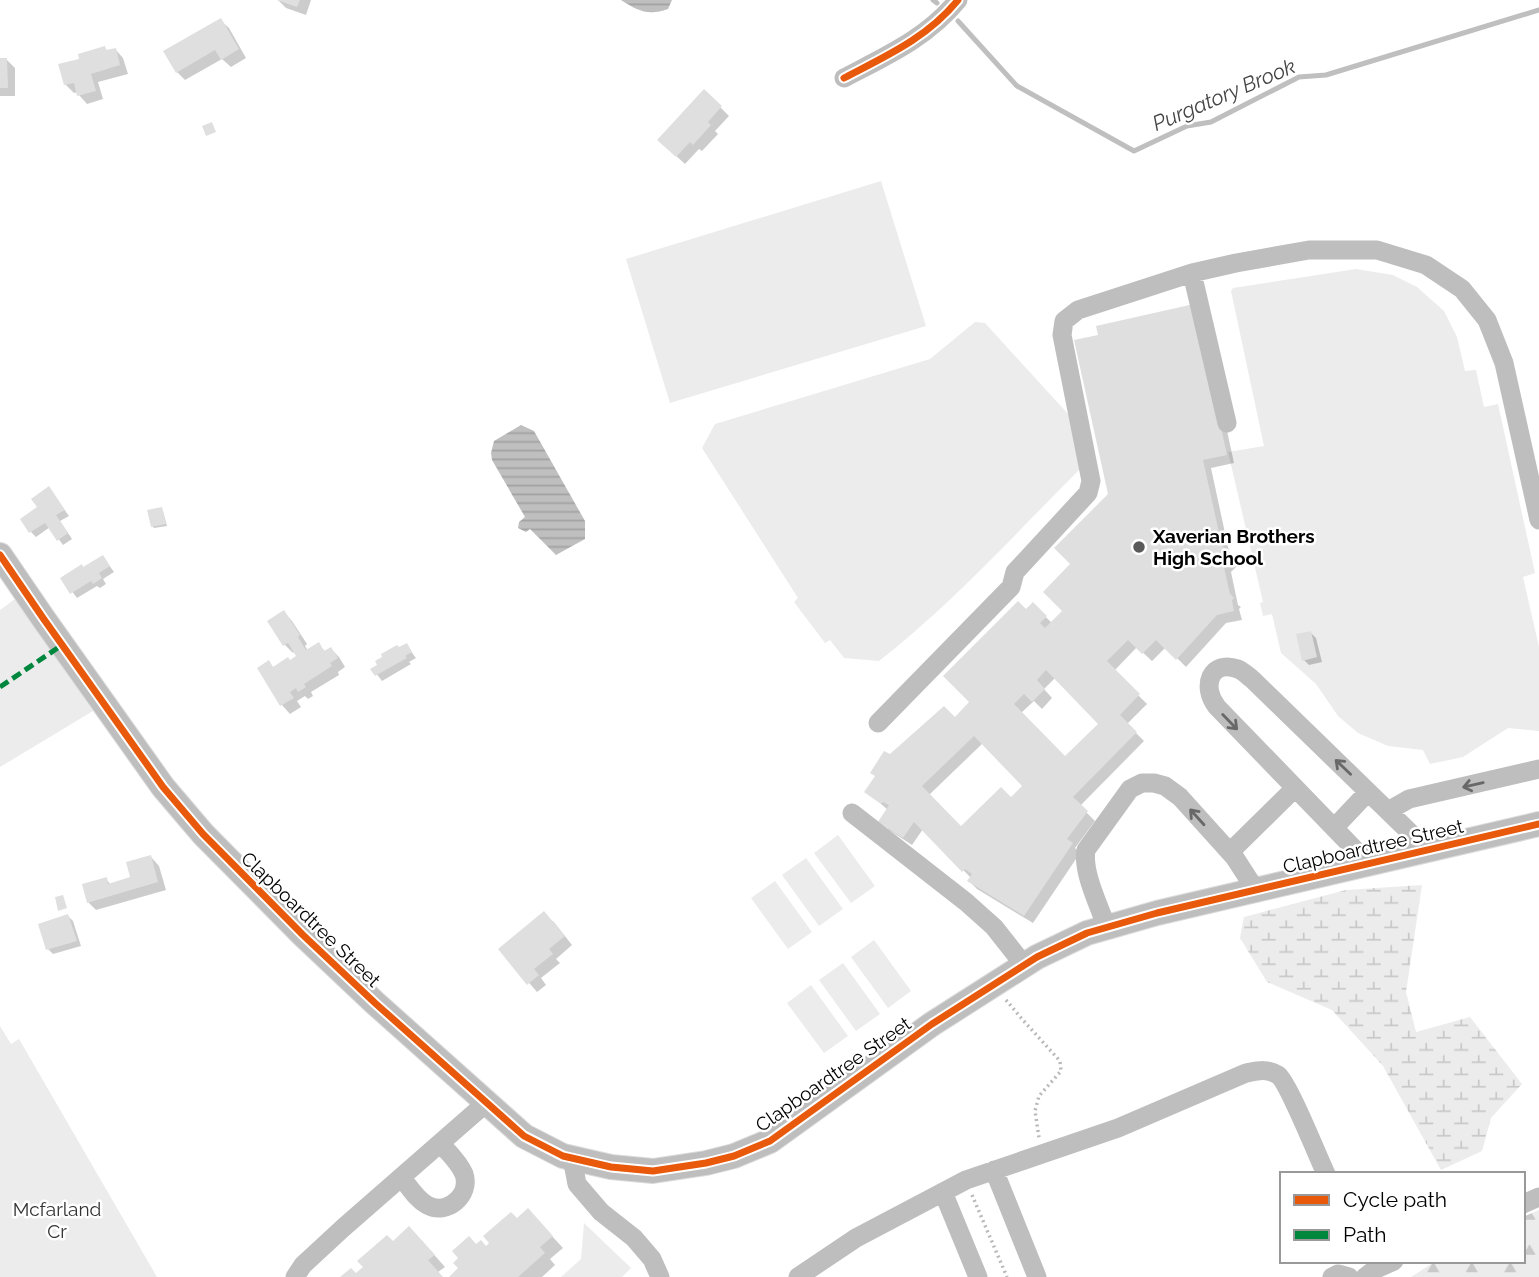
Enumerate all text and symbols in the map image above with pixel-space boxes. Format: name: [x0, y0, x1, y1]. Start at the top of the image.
water label: Purgatory Brook: [1149, 53, 1299, 136]
place label: Xaverian Brothers High School: [1152, 525, 1315, 569]
marker: Xaverian Brothers High School: [1131, 539, 1147, 555]
one-way arrow: [1222, 713, 1239, 730]
one-way arrow: [1334, 759, 1351, 776]
one-way arrow: [1462, 779, 1484, 792]
one-way arrow: [1189, 809, 1206, 826]
street label: Clapboardtree Street: [1281, 814, 1466, 877]
street label: Clapboardtree Street: [237, 847, 385, 991]
street label: Clapboardtree Street: [751, 1012, 915, 1136]
legend: [1280, 1172, 1525, 1263]
text: Cycle path: [1343, 1187, 1447, 1212]
park label: Mcfarland Cr: [13, 1198, 101, 1242]
text: Path: [1343, 1222, 1387, 1247]

